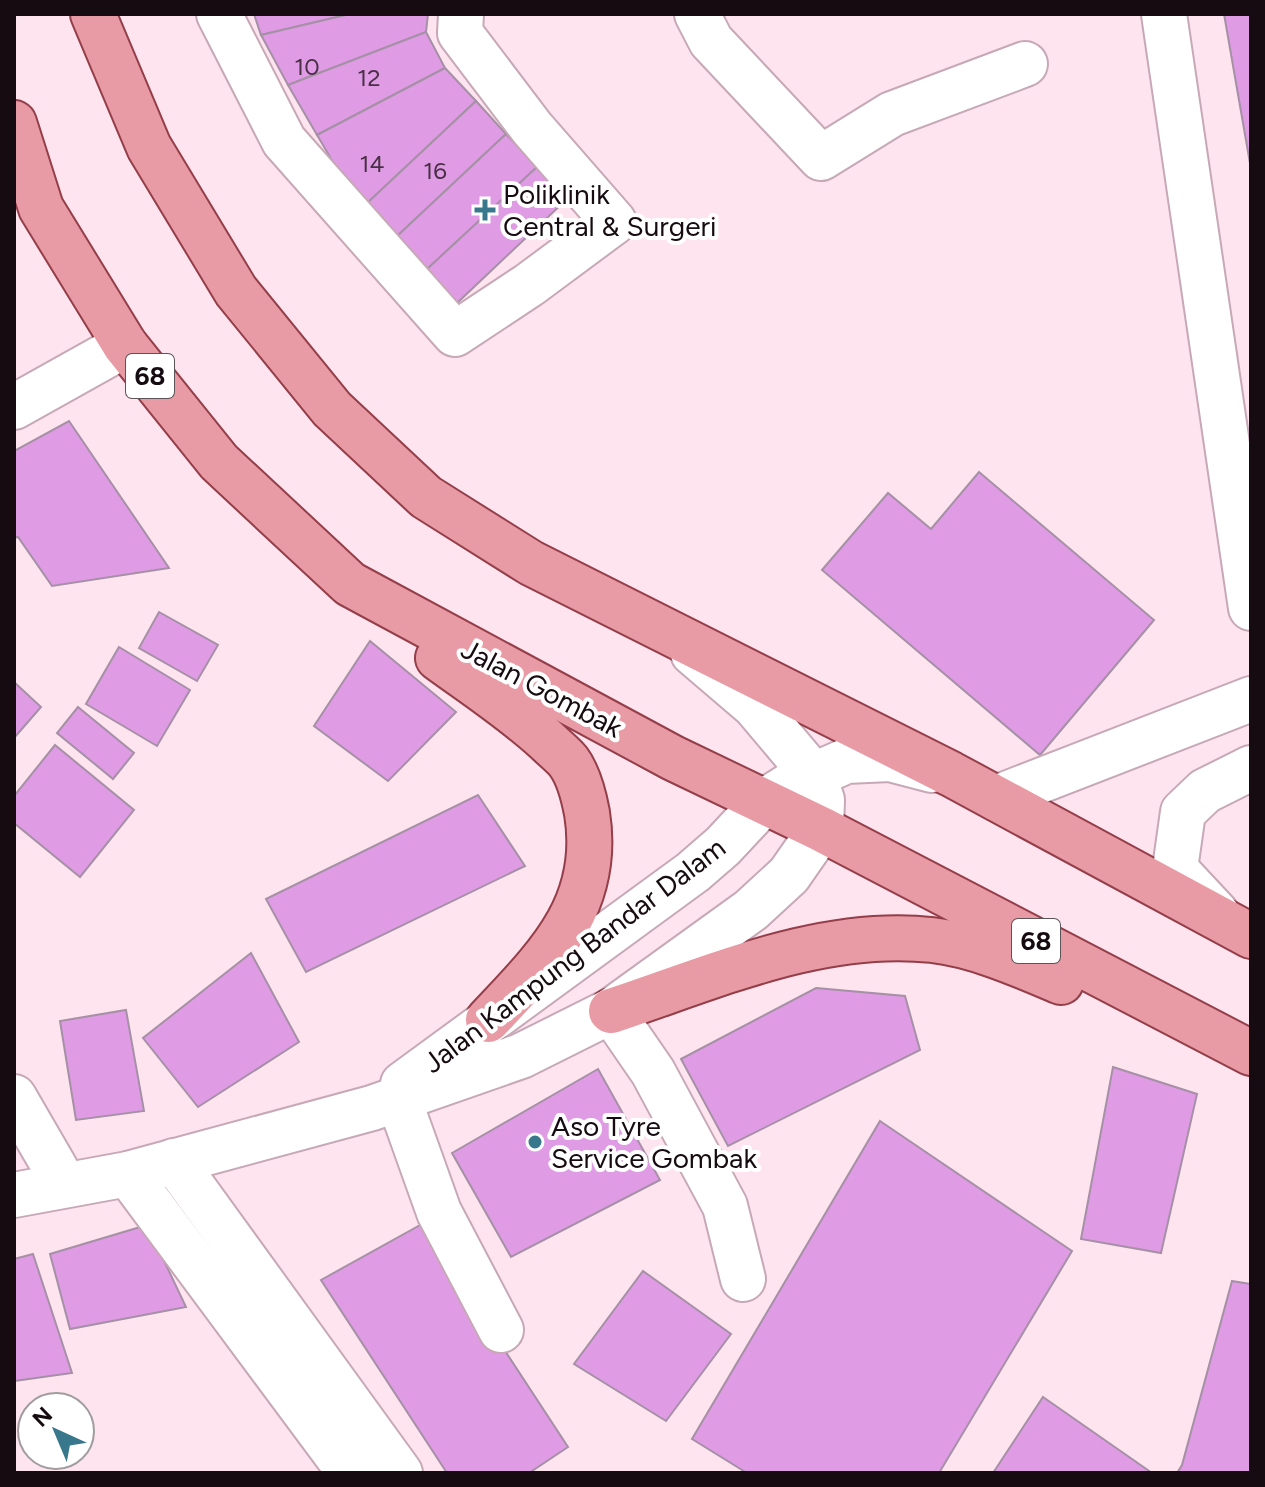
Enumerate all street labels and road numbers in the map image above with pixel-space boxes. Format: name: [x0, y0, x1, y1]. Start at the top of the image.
road number: 68: [126, 354, 174, 398]
street label: Jalan Gombak: [456, 631, 629, 745]
street label: Jalan Kampung Bandar Dalam: [416, 830, 732, 1080]
road number: 68: [1012, 919, 1060, 963]

